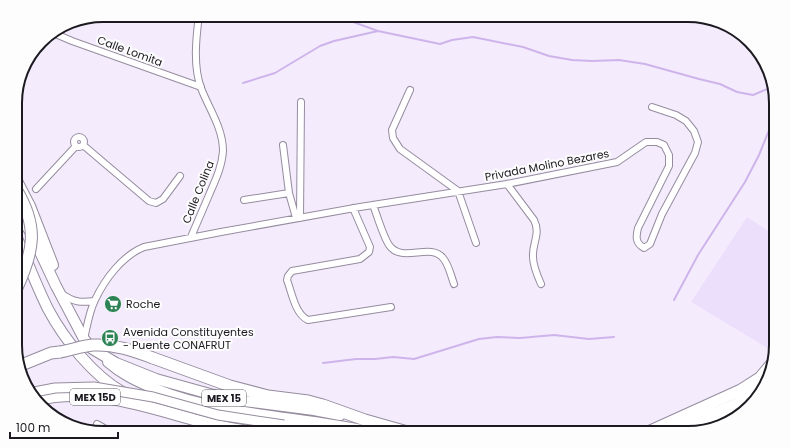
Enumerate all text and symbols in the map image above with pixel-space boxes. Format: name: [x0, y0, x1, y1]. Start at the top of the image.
street label: Calle Lomita: [95, 32, 165, 70]
street label: Privada Molino Bezares: [484, 145, 611, 185]
street label: Calle Colina: [178, 158, 218, 226]
supermarket icon: Roche: [103, 294, 123, 314]
place label: Roche: [126, 296, 160, 312]
place label: Avenida Constituyentes - Puente CONAFRUT: [123, 324, 254, 353]
bus stop icon: Avenida Constituyentes - Puente CONAFRUT: [100, 328, 120, 348]
road number: MEX 15D: [70, 389, 120, 405]
road number: MEX 15: [202, 390, 246, 406]
scale bar: [10, 414, 118, 440]
text: 100 m: [16, 419, 50, 436]

